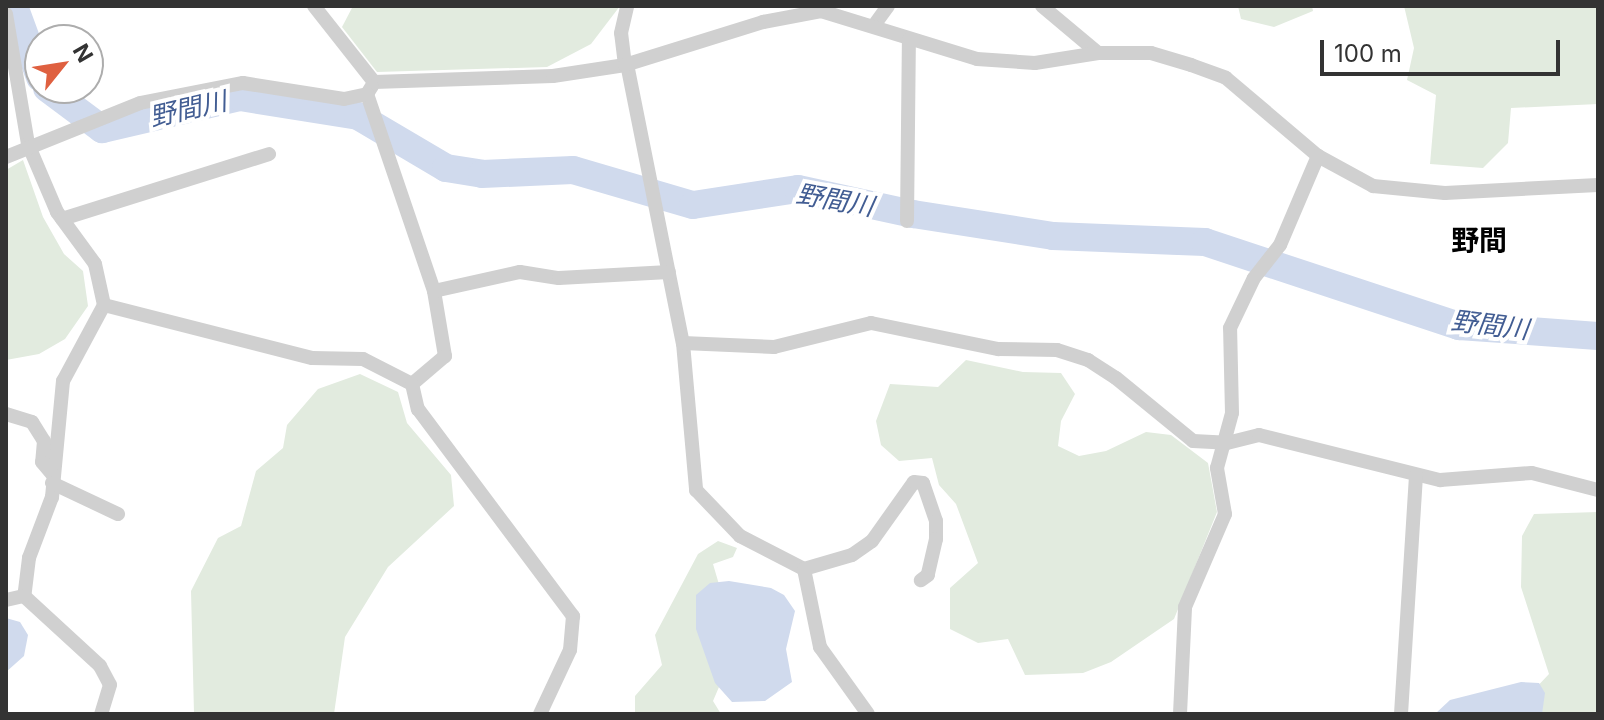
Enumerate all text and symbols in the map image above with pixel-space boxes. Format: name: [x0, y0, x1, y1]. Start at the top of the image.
north arrow: [24, 24, 104, 104]
scale bar: [1324, 24, 1564, 74]
text: N: [68, 39, 99, 67]
text: 100 m: [1334, 39, 1402, 68]
water label: 野間川: [146, 85, 230, 133]
water label: 野間川: [794, 178, 876, 222]
district label: 野間: [1451, 223, 1507, 257]
water label: 野間川: [1449, 305, 1531, 345]

